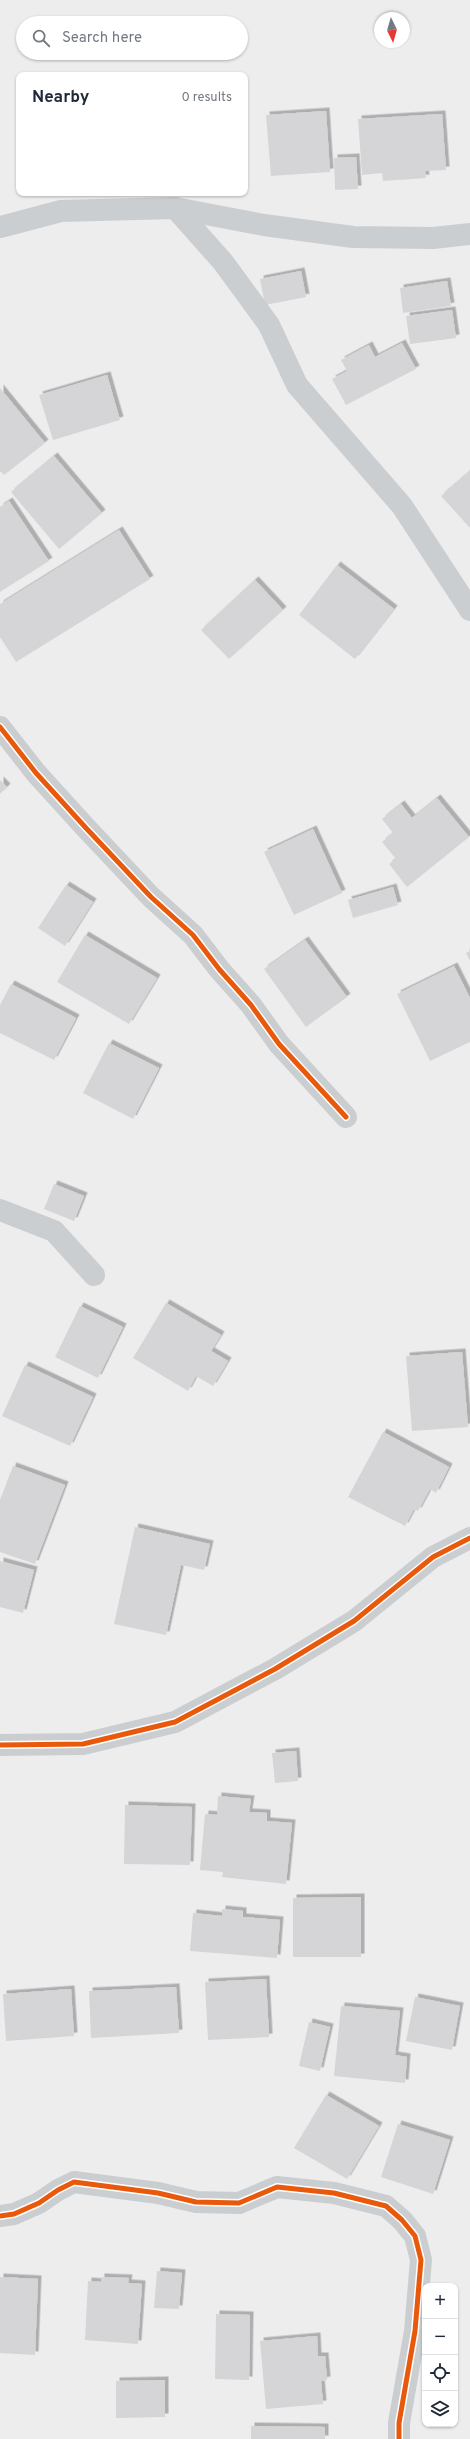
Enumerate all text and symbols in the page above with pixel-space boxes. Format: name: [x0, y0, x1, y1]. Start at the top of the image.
north arrow: [374, 12, 410, 48]
search box: [16, 16, 248, 60]
icon: search: [30, 27, 52, 49]
text: Search here: [62, 29, 142, 48]
text: Nearby: [32, 87, 89, 109]
text: 0 results: [181, 90, 232, 106]
map controls: [422, 2283, 458, 2427]
button: +: [422, 2283, 458, 2319]
button: −: [422, 2319, 458, 2355]
button: locate: [422, 2355, 458, 2391]
button: layers: [422, 2391, 458, 2427]

